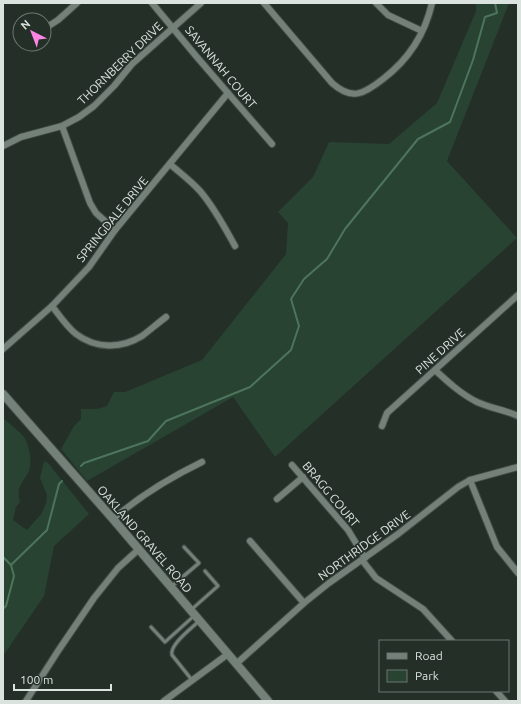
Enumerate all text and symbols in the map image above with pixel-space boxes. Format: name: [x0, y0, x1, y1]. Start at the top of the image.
north arrow: [12, 12, 52, 52]
text: N: [18, 17, 32, 32]
street label: THORNBERRY DRIVE: [75, 19, 165, 107]
street label: SAVANNAH COURT: [183, 23, 259, 111]
street label: SPRINGDALE DRIVE: [74, 174, 150, 264]
street label: PINE DRIVE: [413, 325, 467, 376]
street label: BRAGG COURT: [300, 459, 362, 529]
street label: OAKLAND GRAVEL ROAD: [95, 483, 195, 595]
street label: NORTHRIDGE DRIVE: [316, 507, 413, 583]
legend: [379, 640, 509, 692]
text: Road: [415, 649, 443, 662]
scale bar: [14, 666, 111, 692]
text: Park: [415, 669, 439, 682]
text: 100 m: [20, 673, 53, 686]

